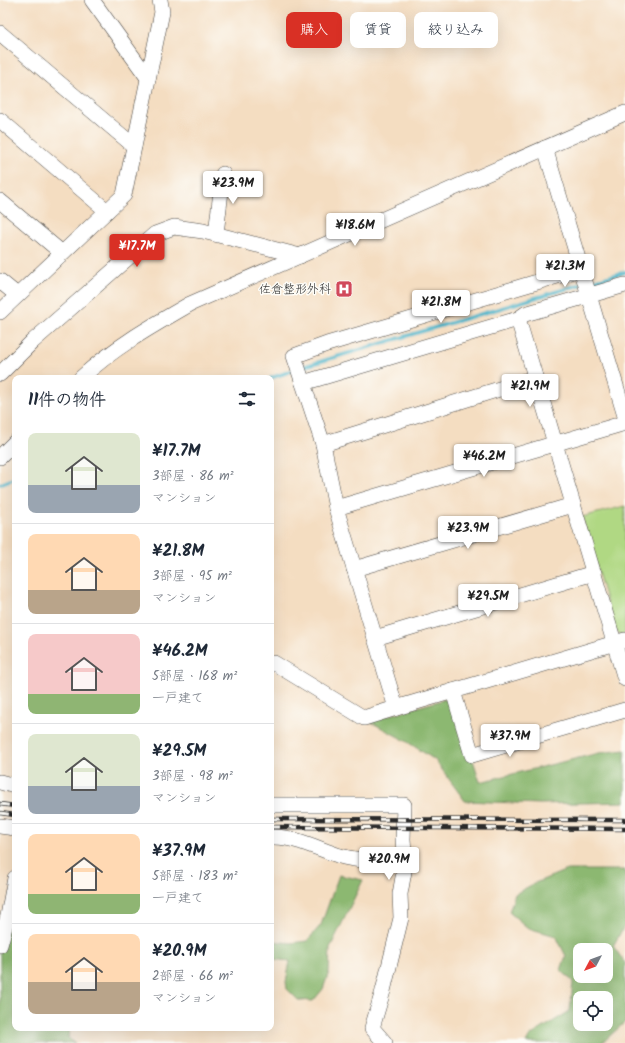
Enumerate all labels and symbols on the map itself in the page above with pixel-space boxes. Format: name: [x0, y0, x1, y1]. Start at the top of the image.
pin: ¥23.9M: [200, 171, 266, 205]
pin: ¥18.6M: [322, 213, 388, 247]
pin: ¥17.7M: [104, 234, 170, 268]
pin: ¥21.3M: [532, 254, 598, 288]
hospital icon: 佐倉整形外科: [334, 279, 354, 299]
place label: 佐倉整形外科: [259, 280, 331, 299]
pin: ¥21.8M: [408, 290, 474, 324]
pin: ¥21.9M: [497, 374, 563, 408]
pin: ¥46.2M: [451, 444, 517, 478]
pin: ¥23.9M: [435, 516, 501, 550]
pin: ¥29.5M: [455, 584, 521, 618]
pin: ¥37.9M: [477, 724, 543, 758]
pin: ¥20.9M: [356, 847, 422, 881]
north arrow: [573, 943, 613, 983]

